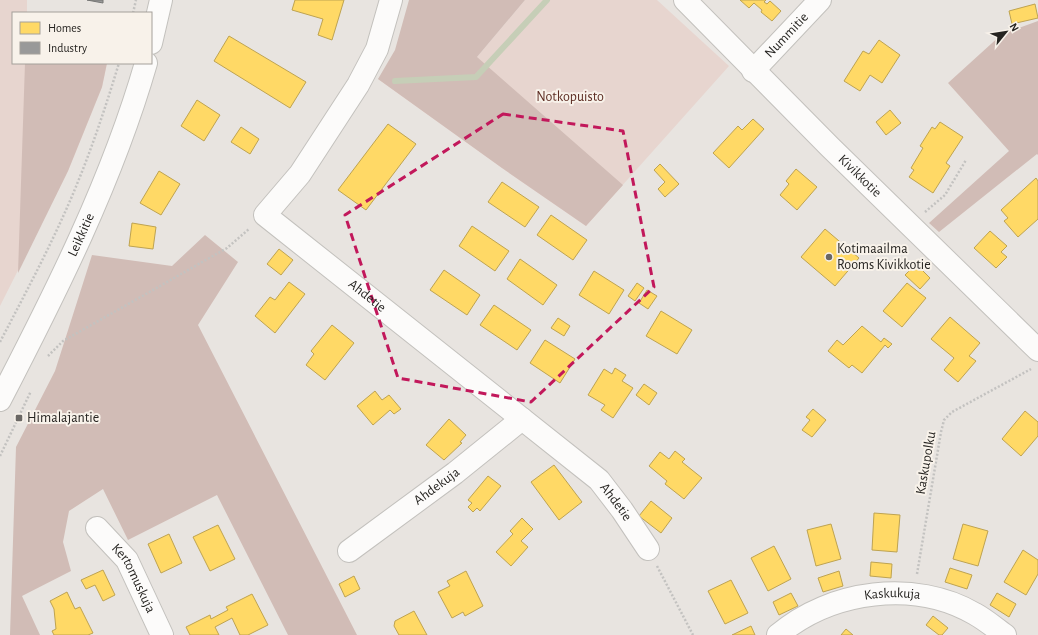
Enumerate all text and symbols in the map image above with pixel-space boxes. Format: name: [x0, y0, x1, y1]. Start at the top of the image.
street label: Nummitie: [762, 10, 811, 61]
legend: [12, 12, 152, 64]
north arrow: [986, 12, 1026, 52]
text: N: [1008, 21, 1021, 33]
text: Homes: [48, 22, 81, 34]
text: Industry: [48, 42, 87, 55]
park label: Notkopuisto: [536, 90, 604, 104]
street label: Kivikkotie: [835, 152, 884, 200]
street label: Leikkitie: [65, 211, 97, 259]
place label: Kotimaailma Rooms Kivikkotie: [837, 242, 931, 272]
marker: Kotimaailma Rooms Kivikkotie: [824, 252, 834, 262]
street label: Ahdetie: [346, 277, 388, 315]
place label: Himalajantie: [27, 411, 99, 425]
marker: Himalajantie: [14, 413, 24, 423]
street label: Kaskupolku: [914, 430, 938, 496]
street label: Ahdekuja: [411, 465, 463, 508]
street label: Ahdetie: [597, 481, 634, 524]
street label: Kertomuskuja: [109, 541, 158, 615]
street label: Kaskukuja: [863, 586, 922, 603]

